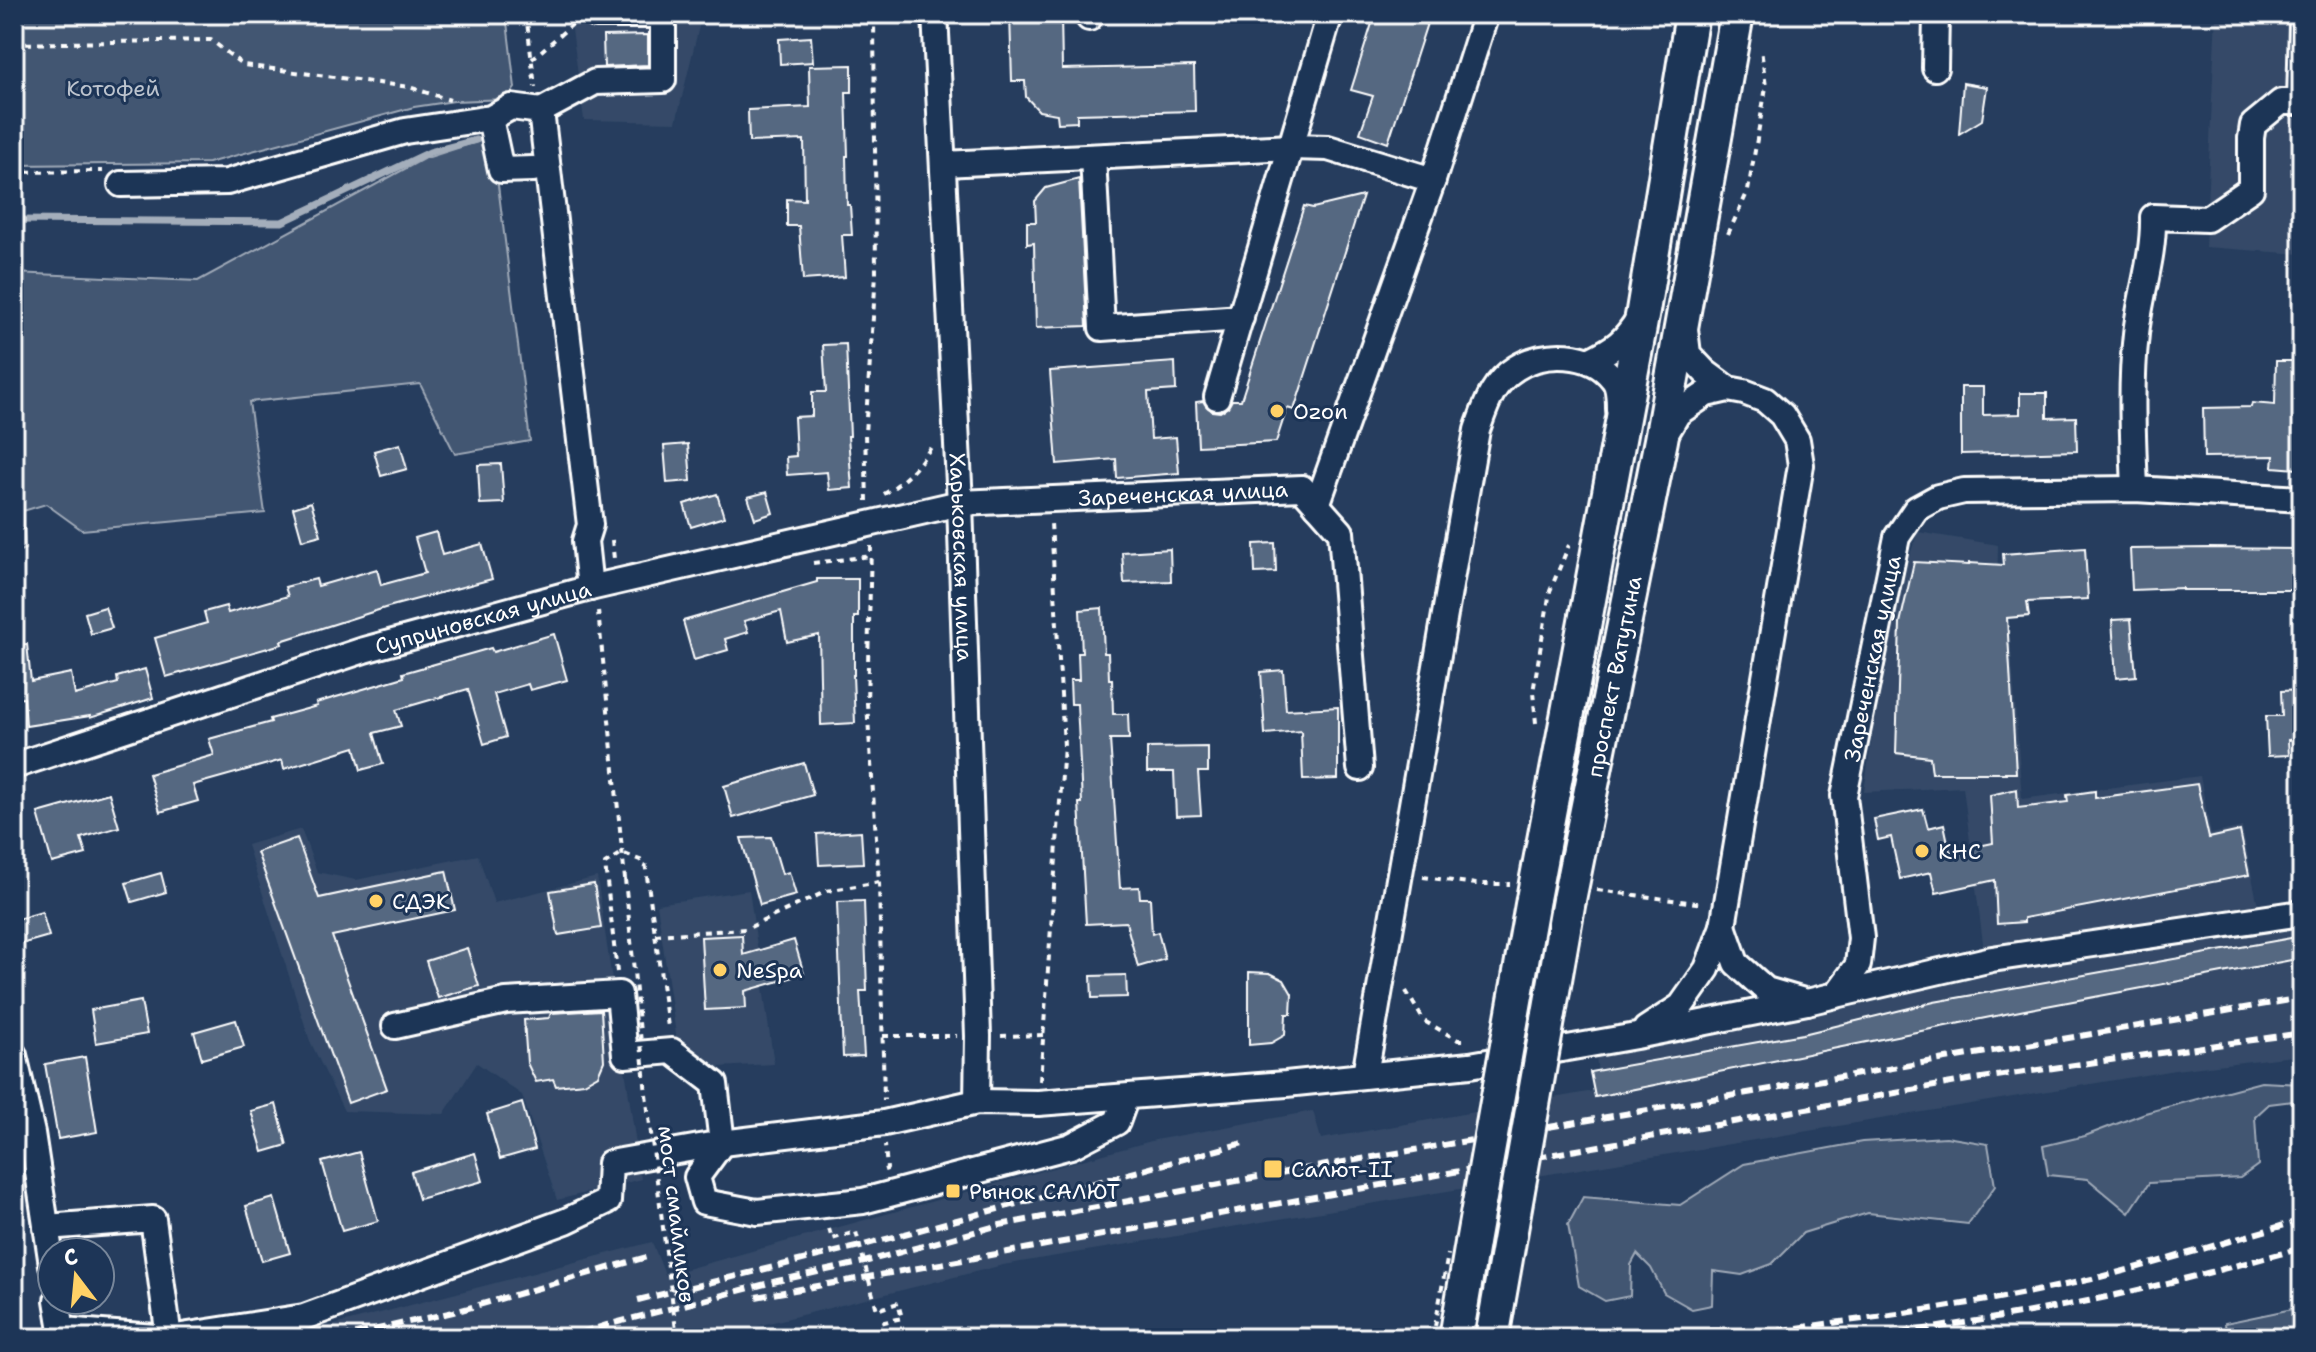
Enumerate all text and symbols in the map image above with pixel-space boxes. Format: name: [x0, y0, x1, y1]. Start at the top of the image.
park label: Котофей: [66, 74, 160, 103]
place label: Ozon: [1293, 397, 1348, 426]
marker: Ozon: [1268, 402, 1286, 420]
street label: Харьковская улица: [942, 452, 979, 663]
street label: Зареченская улица: [1078, 475, 1289, 513]
street label: Зареченская улица: [1837, 552, 1908, 764]
street label: проспект Ватутина: [1580, 573, 1649, 780]
street label: Супруновская улица: [372, 574, 595, 661]
place label: КНС: [1938, 837, 1981, 866]
marker: КНС: [1913, 842, 1931, 860]
place label: СДЭК: [392, 887, 450, 916]
marker: СДЭК: [367, 892, 385, 910]
place label: NeSpa: [736, 956, 803, 985]
marker: NeSpa: [711, 961, 729, 979]
street label: мост смайликов: [651, 1124, 702, 1304]
place label: Салют-II: [1291, 1155, 1393, 1184]
marker: Салют-II: [1262, 1158, 1284, 1180]
place label: Рынок САЛЮТ: [969, 1177, 1120, 1206]
marker: Рынок САЛЮТ: [944, 1182, 962, 1200]
north arrow: [36, 1236, 116, 1316]
text: С: [60, 1241, 81, 1273]

